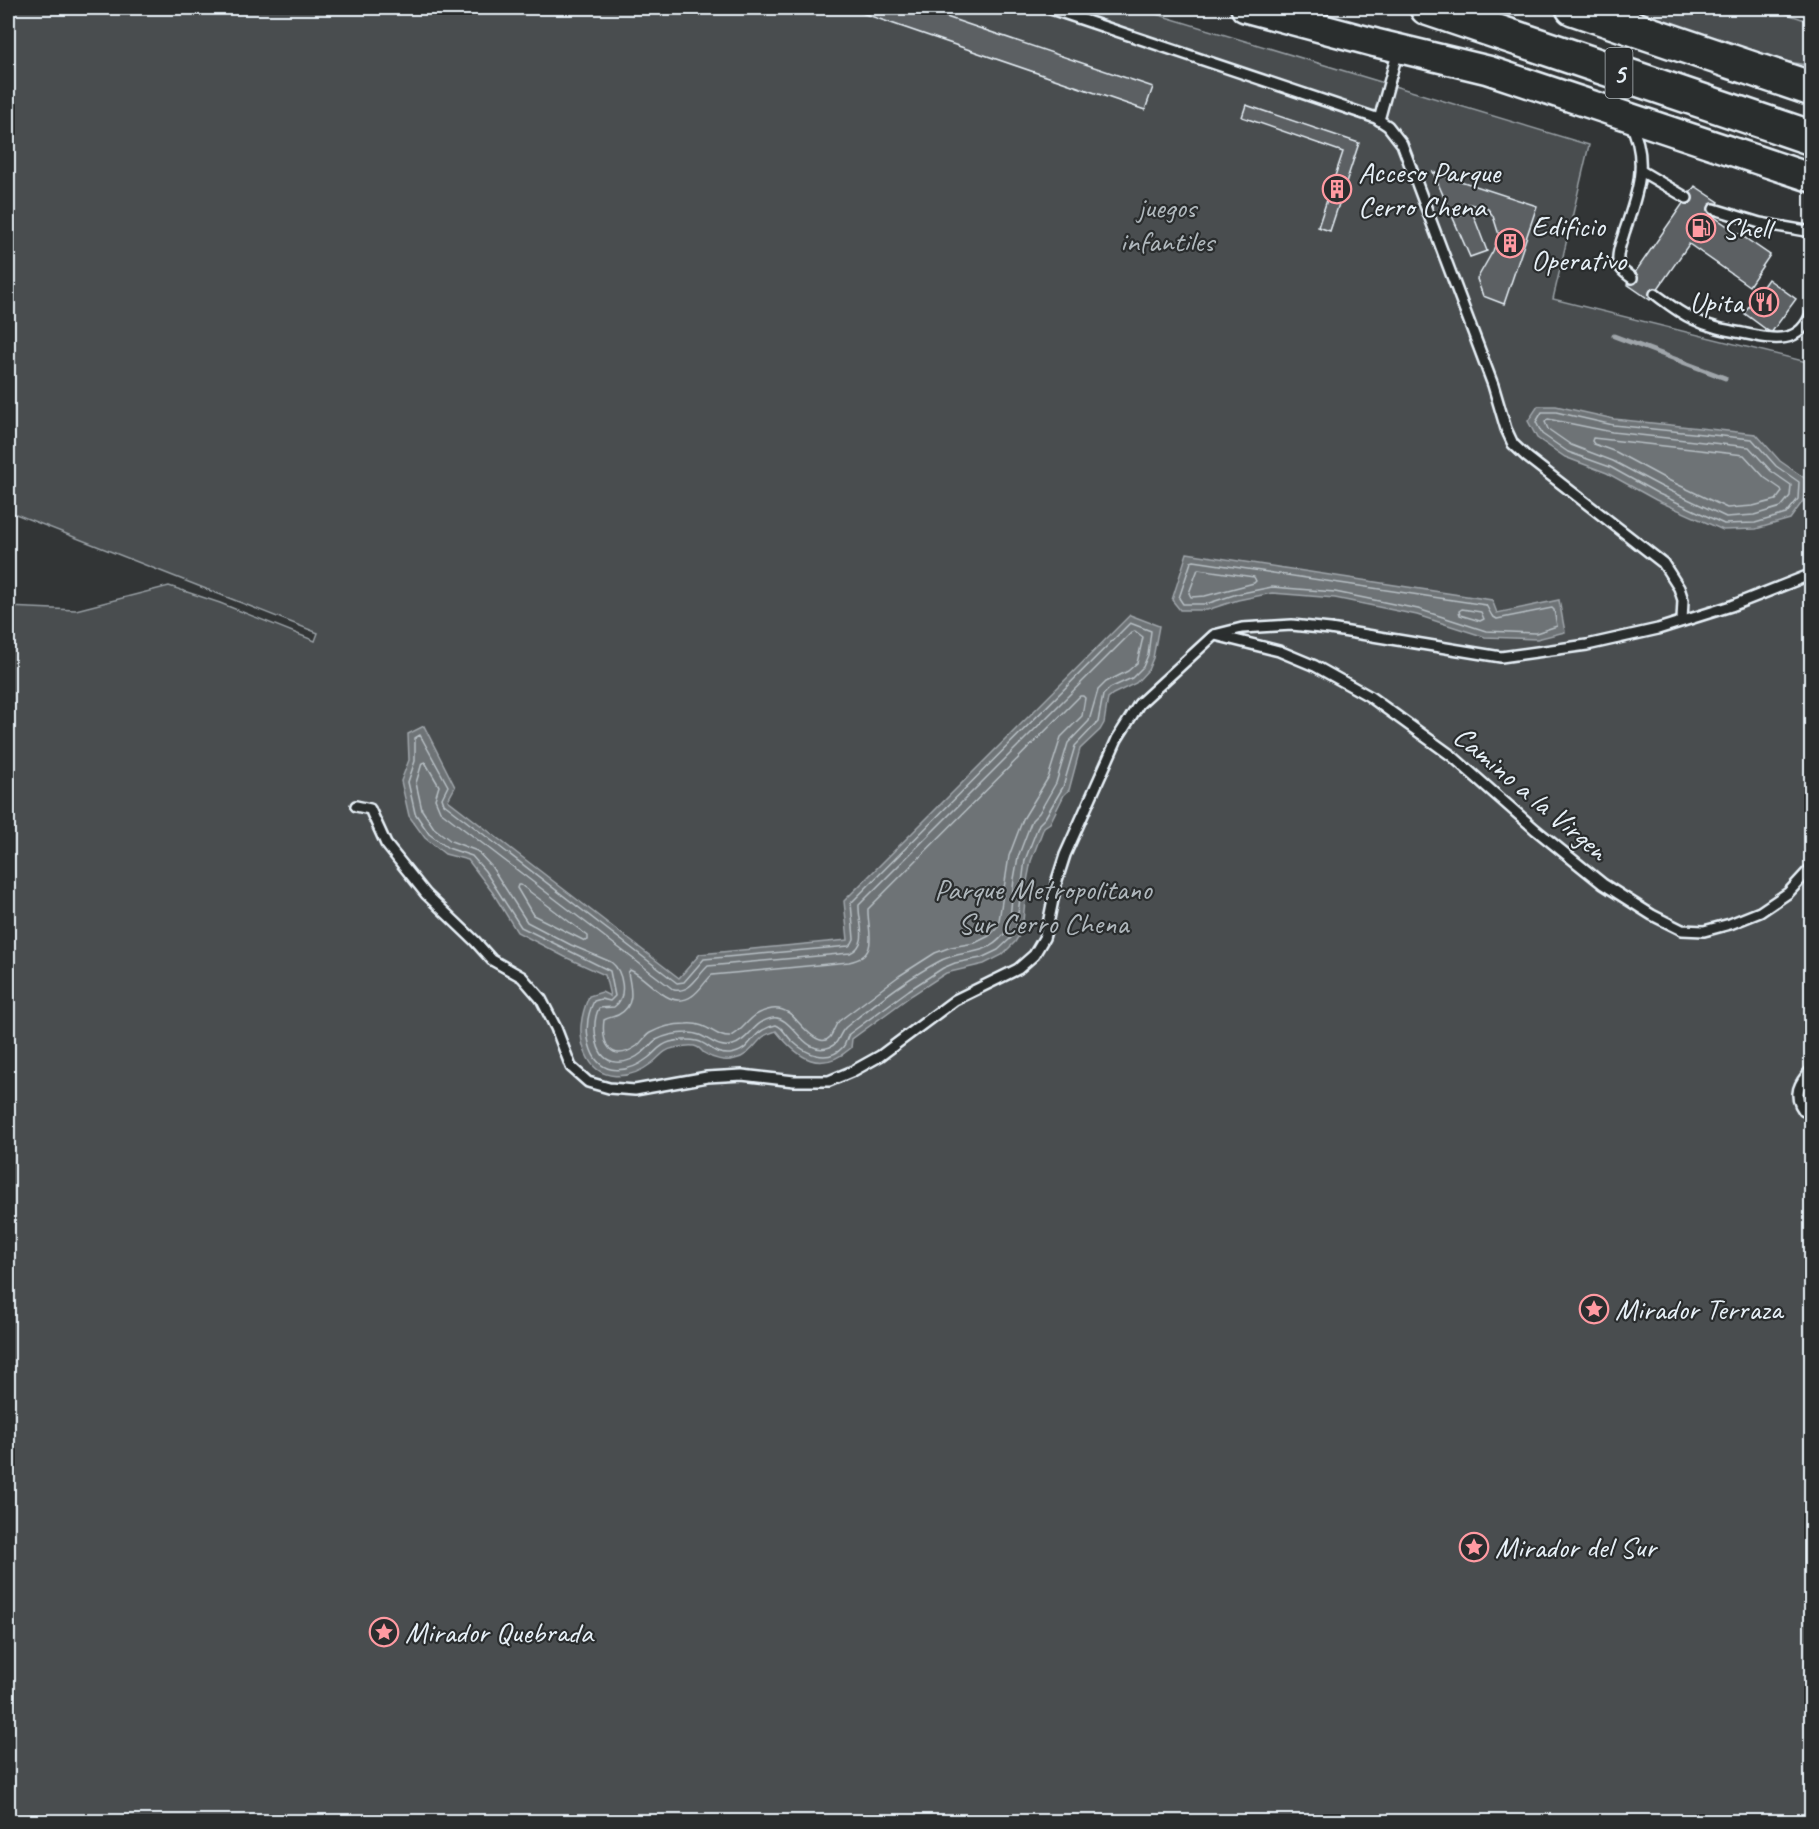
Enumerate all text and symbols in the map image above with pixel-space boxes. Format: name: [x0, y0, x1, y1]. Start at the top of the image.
road number: 5: [1606, 48, 1632, 98]
place label: Acceso Parque Cerro Chena: [1358, 153, 1502, 225]
building icon: Acceso Parque Cerro Chena: [1321, 173, 1353, 205]
park label: juegos infantiles: [1120, 188, 1217, 260]
place label: Edificio Operativo: [1531, 207, 1628, 279]
place label: Shell: [1722, 209, 1776, 247]
fuel station icon: Shell: [1685, 212, 1717, 244]
building icon: Edificio Operativo: [1494, 227, 1526, 259]
place label: Upita: [1689, 283, 1745, 321]
restaurant icon: Upita: [1748, 286, 1780, 318]
street label: Camino a la Virgen: [1446, 717, 1617, 870]
park label: Parque Metropolitano Sur Cerro Chena: [934, 870, 1153, 942]
place label: Mirador Terraza: [1615, 1290, 1785, 1328]
place icon: Mirador Terraza: [1578, 1293, 1610, 1325]
place label: Mirador del Sur: [1495, 1528, 1658, 1566]
place icon: Mirador del Sur: [1458, 1531, 1490, 1563]
place label: Mirador Quebrada: [405, 1613, 595, 1651]
place icon: Mirador Quebrada: [368, 1616, 400, 1648]

